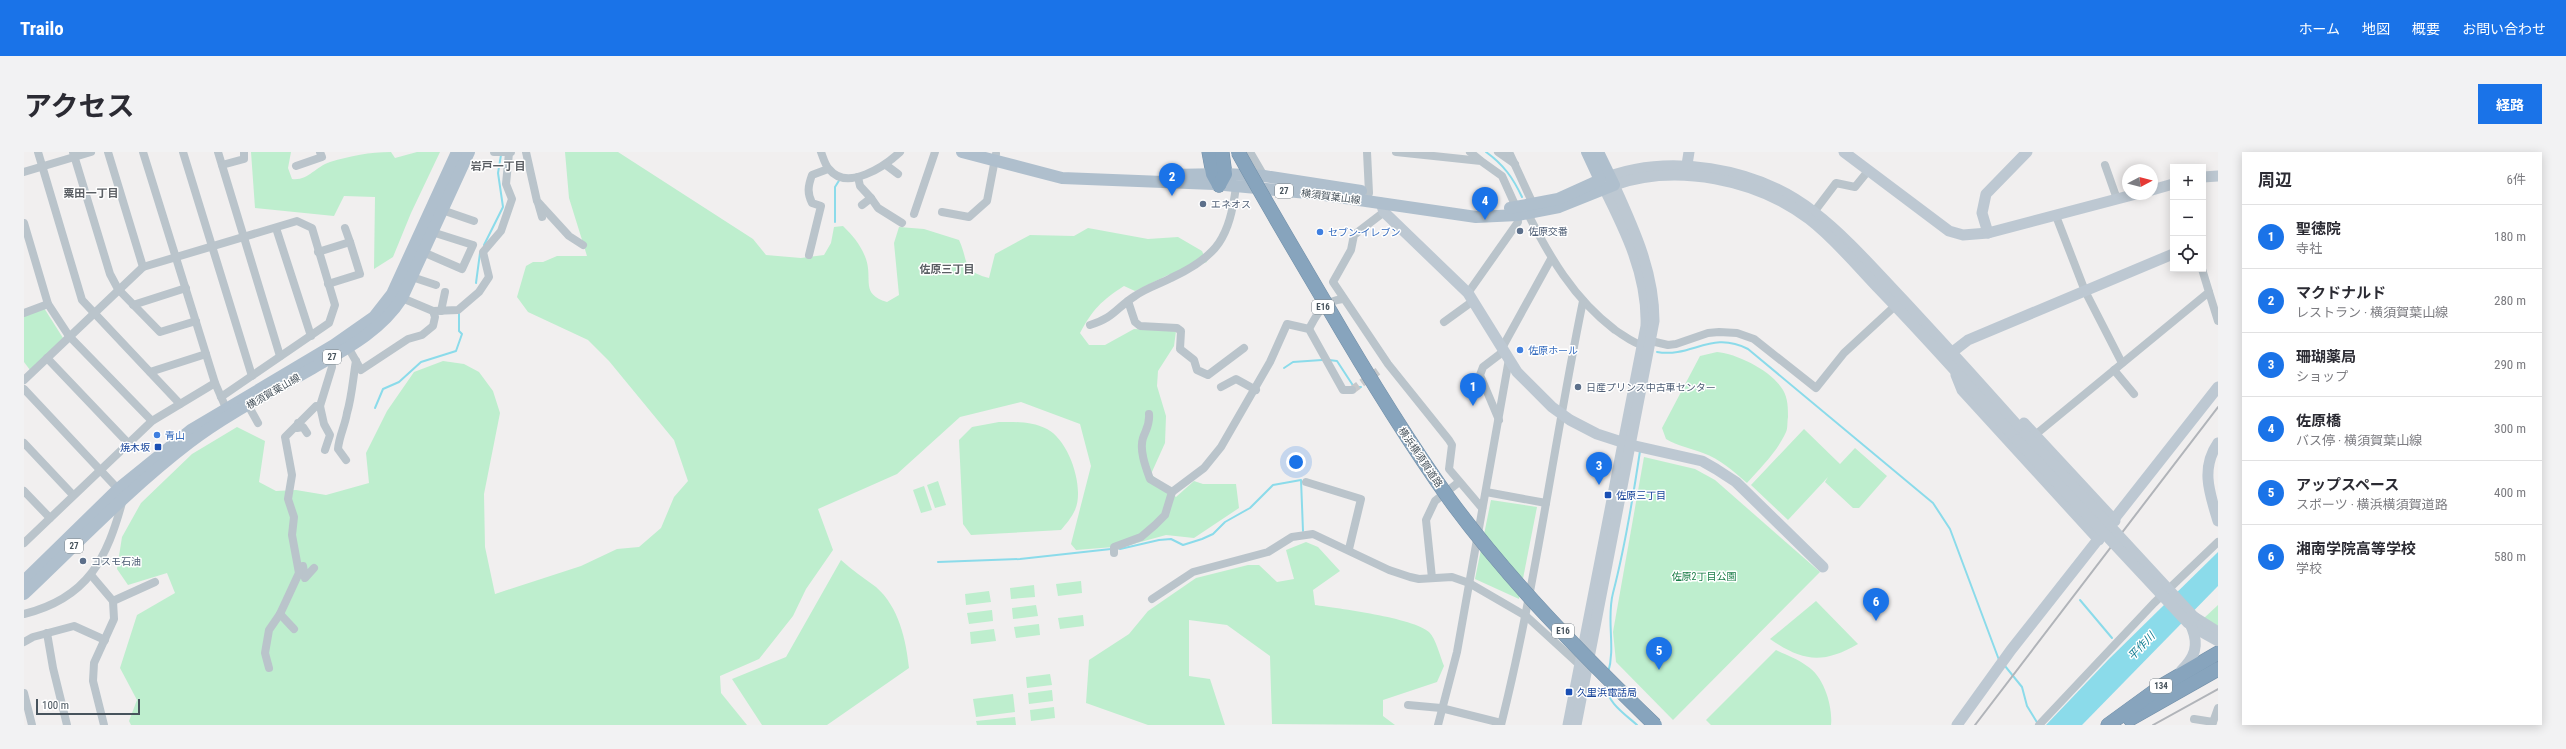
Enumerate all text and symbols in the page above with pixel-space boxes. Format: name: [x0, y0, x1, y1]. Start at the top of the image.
text: Trailo: [20, 17, 64, 40]
text: ホーム: [2298, 21, 2340, 37]
text: 地図: [2362, 21, 2390, 37]
text: 概要: [2412, 21, 2440, 37]
text: お問い合わせ: [2462, 21, 2546, 37]
button: 経路: [2478, 84, 2542, 124]
text: アクセス: [24, 90, 135, 123]
district label: 岩戸一丁目: [471, 160, 526, 173]
pin: 2: [1159, 163, 1185, 196]
north arrow: [2122, 164, 2158, 200]
map controls: [2170, 164, 2206, 272]
button: +: [2170, 164, 2206, 200]
text: 周辺: [2258, 170, 2292, 190]
text: 6件: [2507, 172, 2526, 187]
road number: 27: [1275, 184, 1293, 198]
district label: 粟田一丁目: [64, 187, 119, 200]
street label: 横須賀葉山線: [1300, 187, 1361, 206]
pin: 4: [1472, 187, 1498, 220]
marker: エネオス: [1198, 199, 1208, 209]
place label: エネオス: [1211, 199, 1251, 210]
button: −: [2170, 200, 2206, 236]
text: 聖徳院: [2296, 220, 2341, 238]
marker: 佐原交番: [1515, 226, 1525, 236]
place label: 佐原交番: [1528, 226, 1568, 237]
marker: セブン-イレブン: [1315, 227, 1325, 237]
place label: セブン-イレブン: [1328, 227, 1400, 238]
text: 1: [2268, 229, 2274, 244]
text: 180 m: [2494, 229, 2526, 244]
button: locate: [2170, 236, 2206, 272]
text: 寺社: [2296, 241, 2322, 256]
district label: 佐原三丁目: [920, 263, 975, 276]
text: マクドナルド: [2296, 284, 2386, 302]
text: 2: [2268, 293, 2274, 308]
text: 280 m: [2494, 293, 2526, 308]
road number: E16: [1312, 300, 1334, 314]
text: レストラン · 横須賀葉山線: [2296, 305, 2448, 320]
marker: 佐原ホール: [1515, 345, 1525, 355]
place label: 佐原ホール: [1528, 345, 1578, 356]
text: 珊瑚薬局: [2296, 348, 2356, 366]
road number: 27: [323, 350, 341, 364]
text: 3: [2268, 357, 2274, 372]
text: 290 m: [2494, 357, 2526, 372]
text: ショップ: [2296, 369, 2348, 384]
street label: 横須賀葉山線: [245, 372, 302, 411]
pin: 1: [1460, 373, 1486, 406]
marker: 日産プリンス中古車センター: [1573, 382, 1583, 392]
place label: 日産プリンス中古車センター: [1586, 382, 1716, 393]
text: 佐原橋: [2296, 412, 2341, 430]
text: 4: [2268, 421, 2274, 436]
text: 300 m: [2494, 421, 2526, 436]
street label: 横浜横須賀道路: [1396, 425, 1445, 489]
marker: 青山: [152, 430, 162, 440]
place label: 青山: [165, 430, 185, 441]
text: バス停 · 横須賀葉山線: [2296, 433, 2422, 448]
place label: 焼木坂: [120, 442, 150, 453]
marker: 焼木坂: [153, 442, 163, 452]
your location: [1286, 452, 1306, 472]
pin: 3: [1586, 452, 1612, 485]
text: アップスペース: [2296, 476, 2399, 494]
text: 5: [2268, 485, 2274, 500]
text: 400 m: [2494, 485, 2526, 500]
marker: 佐原三丁目: [1603, 490, 1613, 500]
place label: 佐原三丁目: [1616, 490, 1666, 501]
text: スポーツ · 横浜横須賀道路: [2296, 497, 2448, 512]
road number: 27: [65, 539, 83, 553]
text: 湘南学院高等学校: [2296, 540, 2416, 558]
text: 6: [2268, 549, 2274, 564]
text: 580 m: [2494, 549, 2526, 564]
marker: コスモ石油: [78, 556, 88, 566]
place label: コスモ石油: [91, 556, 141, 567]
text: 学校: [2296, 561, 2322, 576]
park label: 佐原2丁目公園: [1672, 571, 1736, 582]
pin: 6: [1863, 588, 1889, 621]
road number: E16: [1552, 624, 1574, 638]
water label: 平作川: [2125, 629, 2158, 663]
pin: 5: [1646, 637, 1672, 670]
road number: 134: [2150, 679, 2172, 693]
marker: 久里浜電話局: [1564, 687, 1574, 697]
place label: 久里浜電話局: [1577, 687, 1637, 698]
scale bar: [36, 697, 140, 716]
text: 100 m: [42, 699, 69, 712]

